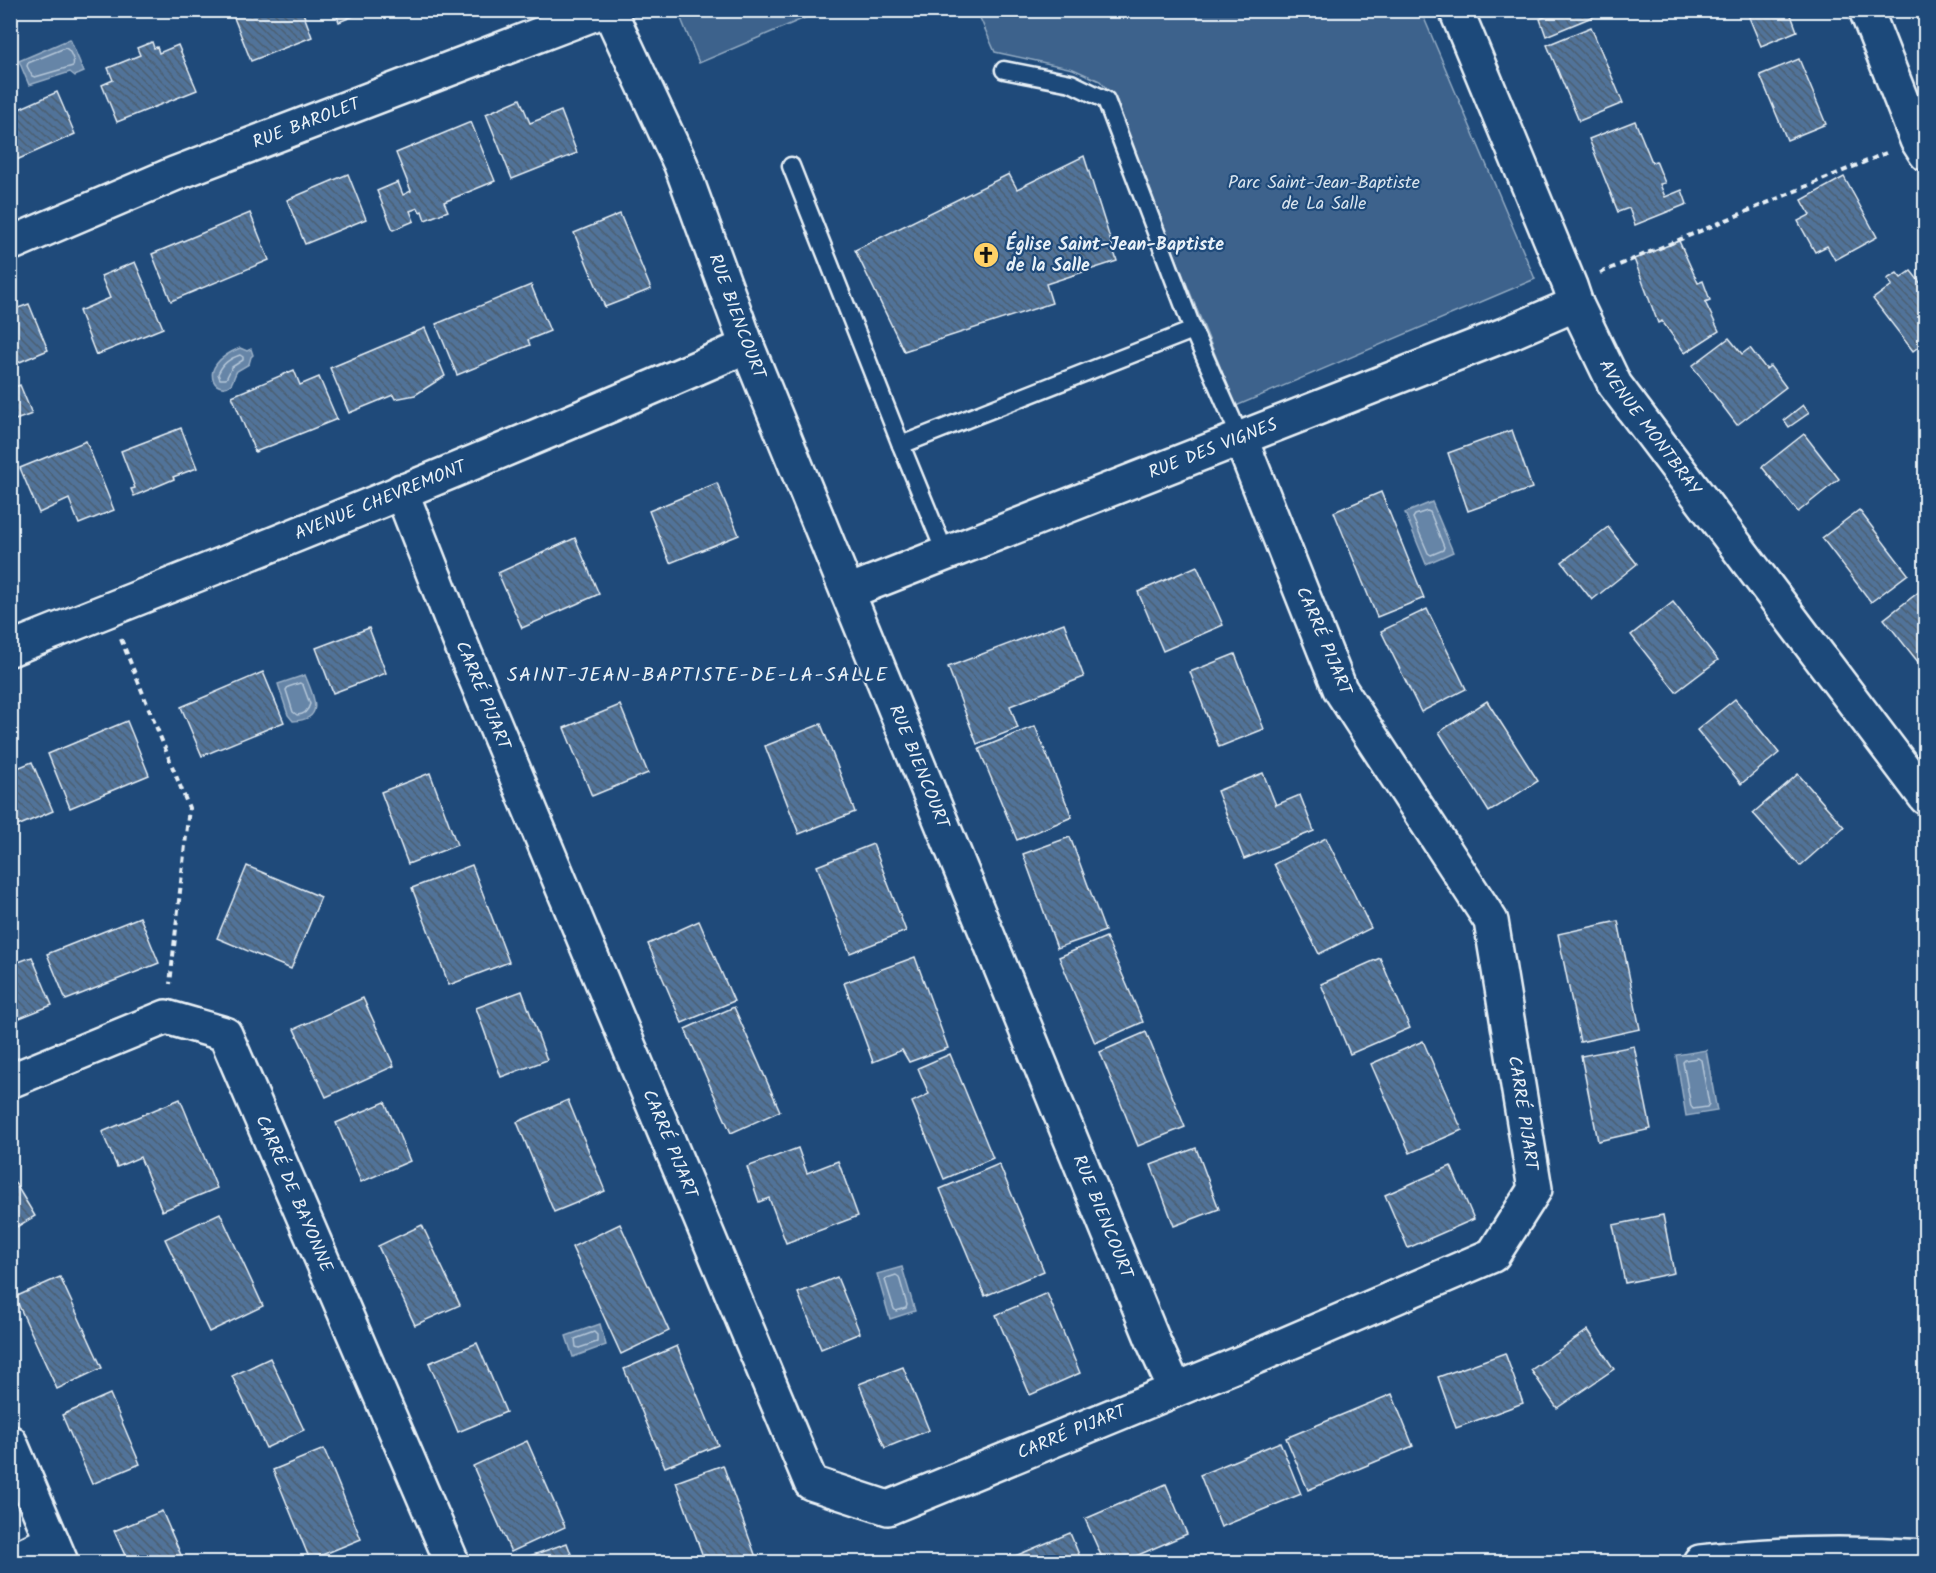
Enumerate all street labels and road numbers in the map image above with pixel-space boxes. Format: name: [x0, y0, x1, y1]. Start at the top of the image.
street label: RUE BAROLET: [248, 89, 366, 157]
street label: RUE BIENCOURT: [700, 250, 774, 384]
street label: AVENUE MONTBRAY: [1590, 355, 1709, 503]
street label: RUE DES VIGNES: [1144, 410, 1282, 487]
street label: AVENUE CHEVREMONT: [290, 452, 472, 548]
street label: CARRÉ PIJART: [1287, 582, 1359, 701]
street label: CARRÉ PIJART: [447, 636, 519, 755]
street label: RUE BIENCOURT: [880, 700, 958, 834]
street label: CARRÉ PIJART: [1499, 1054, 1546, 1174]
street label: CARRÉ PIJART: [634, 1085, 706, 1204]
street label: CARRÉ DE BAYONNE: [247, 1111, 341, 1277]
street label: RUE BIENCOURT: [1064, 1150, 1141, 1284]
street label: CARRÉ PIJART: [1013, 1397, 1132, 1468]

